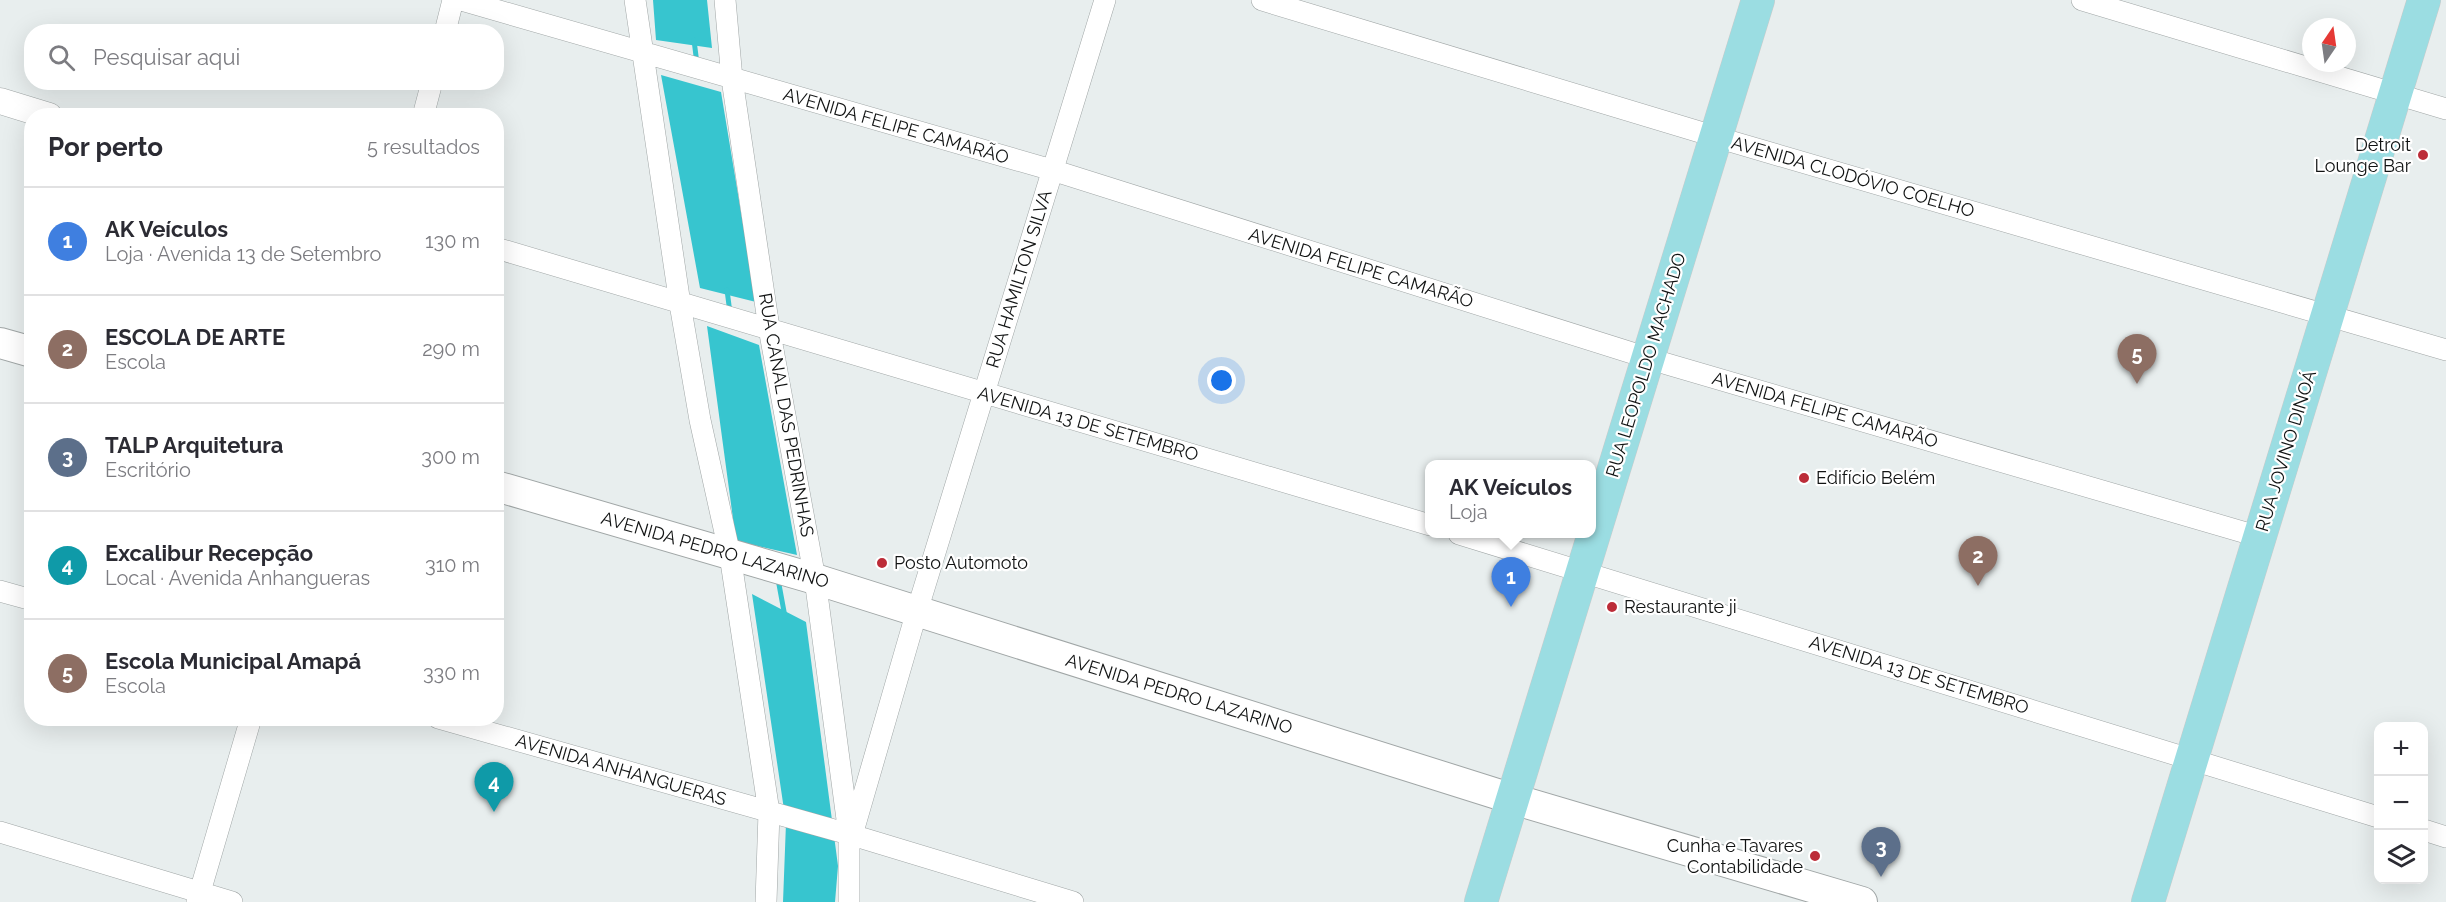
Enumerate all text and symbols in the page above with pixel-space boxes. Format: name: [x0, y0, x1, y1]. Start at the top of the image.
north arrow: [2302, 18, 2356, 72]
search box: [24, 24, 504, 90]
icon: search: [45, 41, 78, 74]
text: Pesquisar aqui: [93, 44, 240, 70]
street label: AVENIDA FELIPE CAMARÃO: [781, 83, 1011, 168]
street label: AVENIDA CLODÓVIO COELHO: [1729, 131, 1977, 221]
text: Por perto: [48, 132, 163, 162]
place label: Detroit Lounge Bar: [2314, 134, 2412, 176]
text: 5 resultados: [367, 135, 480, 159]
marker: Detroit Lounge Bar: [2416, 148, 2430, 162]
street label: RUA HAMILTON SILVA: [981, 187, 1056, 370]
text: AK Veículos: [105, 216, 228, 242]
street label: AVENIDA FELIPE CAMARÃO: [1246, 223, 1476, 312]
text: 1: [63, 229, 72, 253]
text: 130 m: [425, 229, 480, 253]
text: Loja · Avenida 13 de Setembro: [105, 242, 381, 266]
street label: RUA LEOPOLDO MACHADO: [1601, 250, 1690, 480]
street label: RUA CANAL DAS PEDRINHAS: [755, 291, 818, 539]
text: ESCOLA DE ARTE: [105, 324, 285, 350]
pin: 5: [2118, 334, 2156, 384]
text: 2: [62, 337, 73, 361]
text: 290 m: [422, 337, 480, 361]
text: Escola: [105, 350, 166, 374]
your location: [1207, 366, 1236, 395]
street label: AVENIDA FELIPE CAMARÃO: [1710, 367, 1940, 452]
street label: RUA JOVINO DINOÁ: [2250, 367, 2320, 534]
street label: AVENIDA 13 DE SETEMBRO: [975, 382, 1201, 465]
text: TALP Arquitetura: [105, 432, 283, 458]
text: 3: [62, 445, 73, 469]
text: 300 m: [421, 445, 480, 469]
text: Escritório: [105, 458, 191, 482]
popup: [1425, 460, 1596, 538]
place label: Edifício Belém: [1816, 467, 1935, 488]
marker: Edifício Belém: [1797, 471, 1811, 485]
text: AK Veículos: [1449, 474, 1572, 500]
text: Loja: [1449, 500, 1488, 524]
street label: AVENIDA PEDRO LAZARINO: [599, 507, 831, 592]
pin: 2: [1958, 536, 1998, 586]
text: Excalibur Recepção: [105, 540, 313, 566]
place label: Posto Automoto: [894, 552, 1028, 573]
text: 4: [62, 553, 73, 577]
text: 310 m: [425, 553, 480, 577]
marker: Posto Automoto: [875, 556, 889, 570]
pin: 1: [1492, 558, 1530, 607]
text: Local · Avenida Anhangueras: [105, 566, 370, 590]
place label: Restaurante ji: [1624, 596, 1737, 617]
marker: Restaurante ji: [1605, 600, 1619, 614]
street label: AVENIDA 13 DE SETEMBRO: [1807, 631, 2031, 718]
text: Escola Municipal Amapá: [105, 648, 361, 674]
street label: AVENIDA PEDRO LAZARINO: [1063, 649, 1295, 738]
text: 5: [62, 661, 73, 685]
text: 330 m: [423, 661, 480, 685]
text: Escola: [105, 674, 166, 698]
map controls: [2374, 722, 2428, 884]
button: +: [2374, 722, 2428, 776]
street label: AVENIDA ANHANGUERAS: [513, 729, 729, 810]
pin: 4: [474, 762, 514, 812]
button: −: [2374, 776, 2428, 830]
pin: 3: [1862, 828, 1900, 877]
button: layers: [2374, 830, 2428, 884]
place label: Cunha e Tavares Contabilidade: [1667, 835, 1803, 877]
marker: Cunha e Tavares Contabilidade: [1808, 849, 1822, 863]

